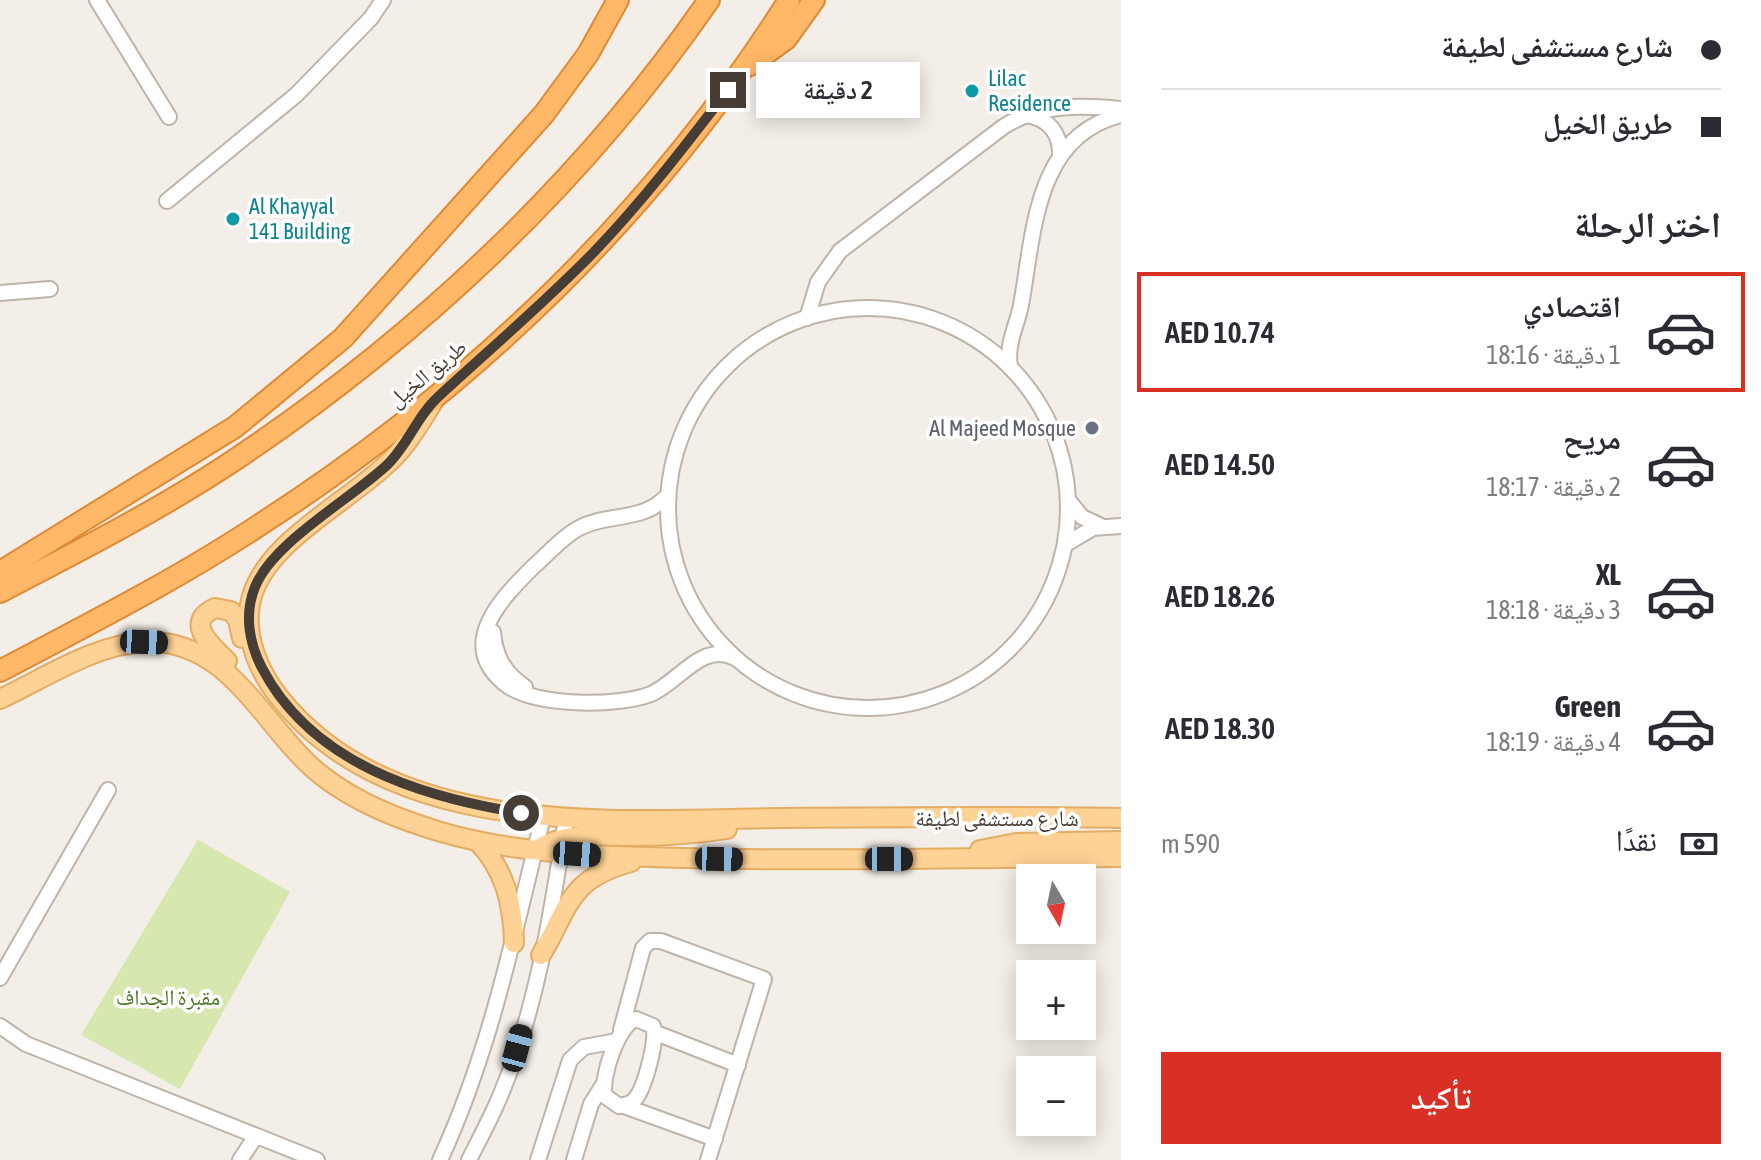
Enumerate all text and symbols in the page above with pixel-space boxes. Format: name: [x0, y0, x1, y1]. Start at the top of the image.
text: شارع مستشفى لطيفة: [1441, 29, 1673, 63]
callout: 2 دقيقة: [756, 62, 920, 118]
place label: Lilac Residence: [988, 65, 1071, 116]
route end: [710, 72, 746, 108]
text: 2 دقيقة: [803, 75, 873, 105]
marker: Lilac Residence: [963, 82, 981, 100]
text: طريق الخيل: [1543, 106, 1673, 140]
place label: Al Khayyal 141 Building: [249, 193, 351, 244]
text: اختر الرحلة: [1574, 203, 1721, 245]
marker: Al Khayyal 141 Building: [224, 210, 242, 228]
text: اقتصادي: [1523, 289, 1621, 323]
icon: car: [1645, 296, 1717, 368]
text: AED 10.74: [1165, 315, 1275, 349]
street label: طريق الخيل: [382, 333, 472, 413]
text: 1 دقيقة · 18:16: [1486, 340, 1621, 370]
place label: Al Majeed Mosque: [929, 415, 1076, 441]
marker: Al Majeed Mosque: [1083, 419, 1101, 437]
text: مريح: [1563, 421, 1621, 455]
icon: car: [1645, 428, 1717, 500]
text: AED 14.50: [1165, 447, 1275, 481]
text: 2 دقيقة · 18:17: [1486, 472, 1621, 502]
text: XL: [1596, 557, 1621, 591]
icon: car: [1645, 560, 1717, 632]
text: AED 18.26: [1165, 579, 1275, 613]
text: 3 دقيقة · 18:18: [1486, 595, 1621, 625]
car: [120, 629, 168, 655]
text: Green: [1555, 689, 1621, 723]
icon: car: [1645, 692, 1717, 764]
text: AED 18.30: [1165, 711, 1275, 745]
text: 4 دقيقة · 18:19: [1486, 727, 1621, 757]
route start: [503, 795, 539, 831]
street label: شارع مستشفى لطيفة: [915, 805, 1079, 832]
icon: cash: [1677, 822, 1721, 866]
text: نقدًا: [1616, 823, 1657, 857]
text: 590 m: [1161, 829, 1220, 859]
car: [552, 840, 602, 868]
car: [695, 847, 743, 871]
car: [865, 847, 913, 871]
north arrow: [1016, 864, 1096, 944]
map controls: [1016, 864, 1096, 1136]
button: +: [1016, 960, 1096, 1040]
park label: مقبرة الجداف: [116, 984, 220, 1010]
car: [499, 1022, 535, 1074]
button: تأكيد: [1161, 1052, 1721, 1144]
button: −: [1016, 1056, 1096, 1136]

